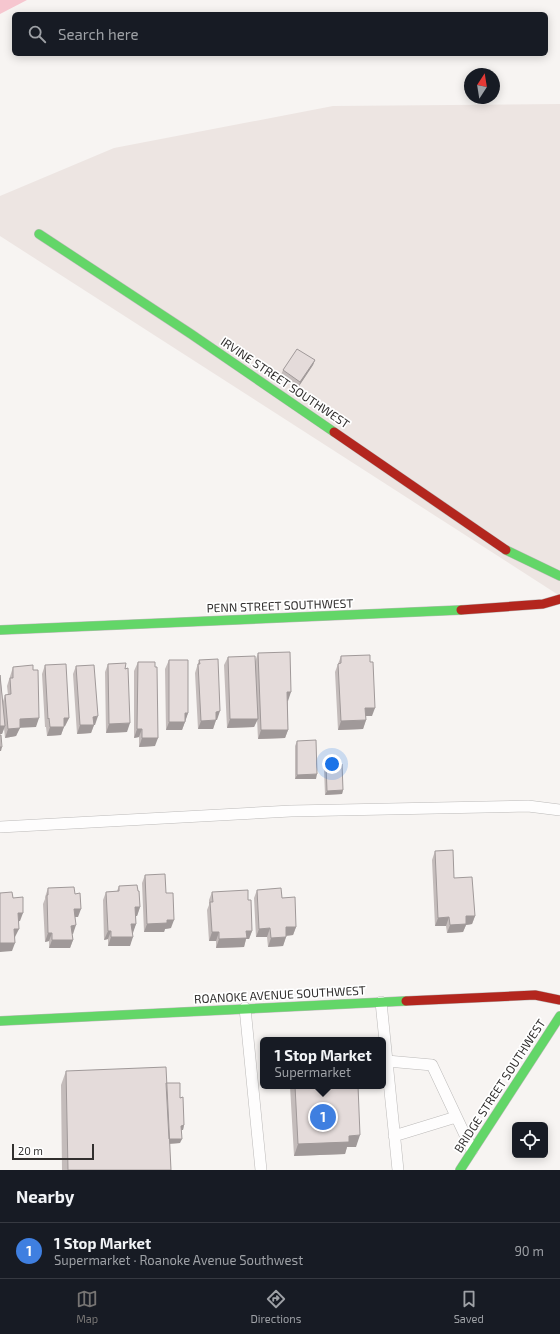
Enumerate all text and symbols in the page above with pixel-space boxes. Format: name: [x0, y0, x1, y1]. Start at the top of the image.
search box: [12, 12, 548, 56]
icon: search: [26, 23, 48, 45]
text: Search here: [58, 25, 139, 43]
north arrow: [464, 68, 500, 104]
street label: IRVINE STREET SOUTHWEST: [219, 334, 353, 431]
street label: PENN STREET SOUTHWEST: [206, 595, 354, 615]
your location: [322, 754, 342, 774]
street label: ROANOKE AVENUE SOUTHWEST: [194, 983, 366, 1005]
street label: BRIDGE STREET SOUTHWEST: [451, 1016, 548, 1155]
popup: [260, 1037, 386, 1089]
text: 1 Stop Market: [274, 1046, 372, 1064]
text: Supermarket: [274, 1064, 351, 1080]
pin: 1: [310, 1102, 336, 1132]
map controls: [512, 1122, 548, 1158]
button: locate: [512, 1122, 548, 1158]
scale bar: [12, 1142, 94, 1161]
text: 20 m: [18, 1144, 43, 1157]
text: Nearby: [16, 1186, 74, 1206]
text: 1 Stop Market: [54, 1234, 151, 1252]
text: 1: [26, 1243, 32, 1259]
text: 90 m: [514, 1243, 544, 1259]
text: Supermarket · Roanoke Avenue Southwest: [54, 1252, 303, 1268]
tab: Map: [76, 1288, 98, 1325]
tab: Directions: [251, 1288, 301, 1325]
tab: Saved: [454, 1288, 484, 1325]

